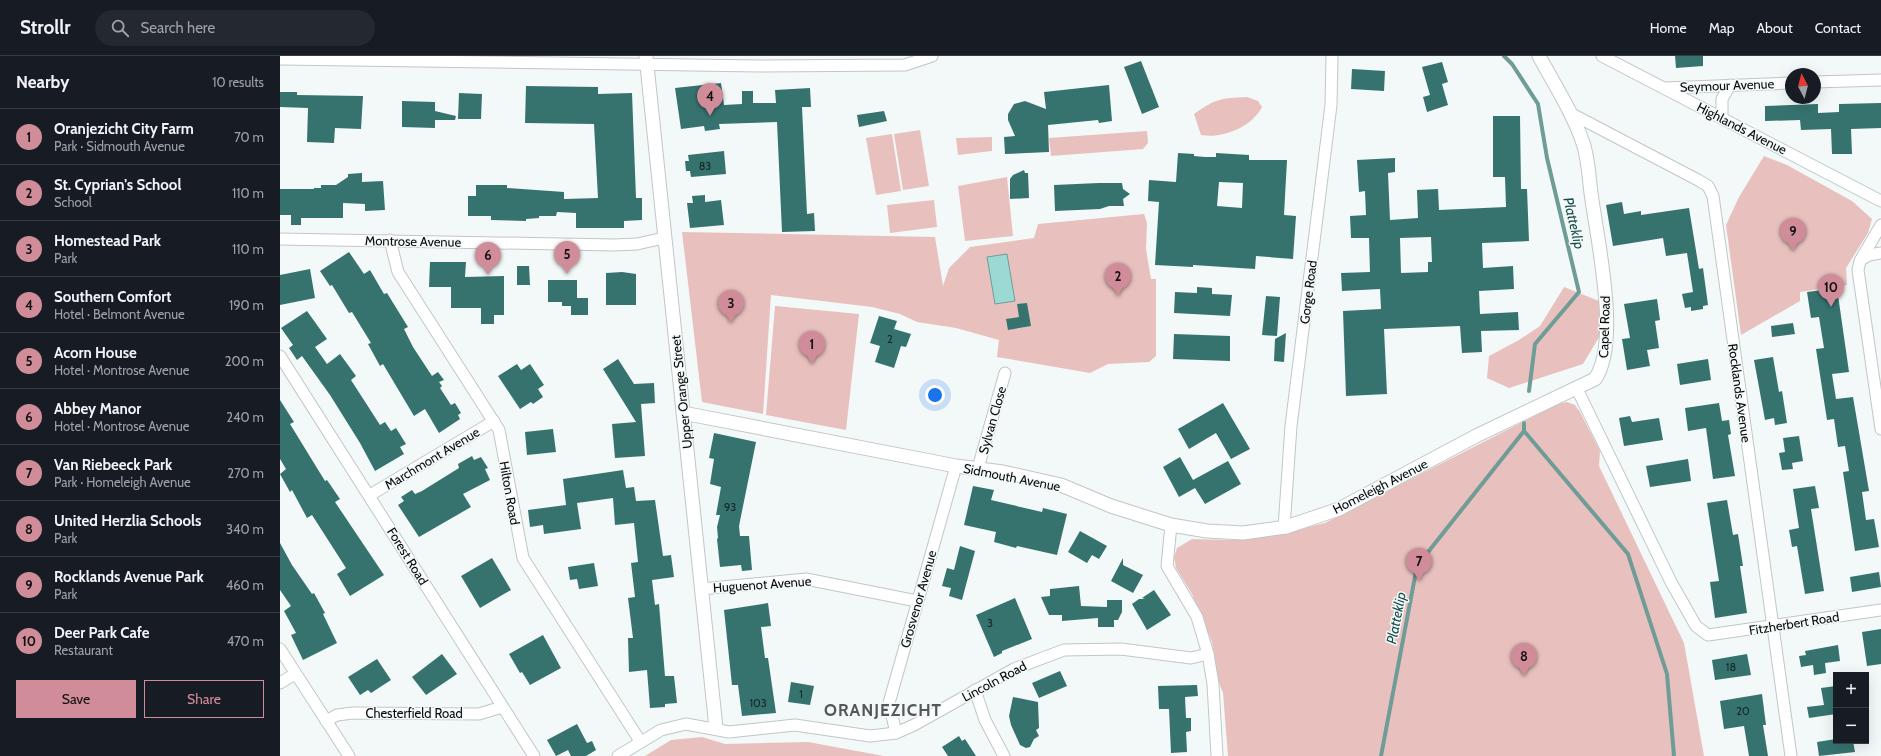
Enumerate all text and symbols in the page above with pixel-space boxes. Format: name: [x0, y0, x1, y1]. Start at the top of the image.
search box: [95, 10, 375, 46]
text: Strollr: [20, 16, 71, 39]
icon: search: [109, 17, 131, 39]
text: Search here: [141, 19, 215, 37]
text: Home: [1650, 19, 1687, 37]
text: Map: [1709, 19, 1734, 37]
text: About: [1756, 19, 1793, 37]
text: Contact: [1815, 19, 1861, 37]
north arrow: [1785, 68, 1821, 104]
text: Nearby: [16, 72, 69, 92]
text: 10 results: [212, 74, 264, 90]
street label: Seymour Avenue: [1680, 75, 1775, 95]
pin: 4: [697, 83, 723, 116]
street label: Highlands Avenue: [1694, 98, 1790, 158]
text: Oranjezicht City Farm: [54, 120, 194, 138]
text: 1: [27, 129, 31, 145]
text: 70 m: [234, 129, 264, 145]
text: Park · Sidmouth Avenue: [54, 138, 185, 154]
house number: 83: [699, 159, 711, 173]
text: St. Cyprian's School: [54, 176, 181, 194]
text: 2: [26, 185, 32, 201]
text: 110 m: [232, 185, 264, 201]
text: School: [54, 194, 92, 210]
water label: Platteklip: [1559, 195, 1589, 251]
pin: 9: [1780, 218, 1806, 251]
text: Homestead Park: [54, 232, 161, 250]
street label: Montrose Avenue: [365, 232, 462, 250]
text: 3: [25, 241, 33, 257]
text: 110 m: [232, 241, 264, 257]
pin: 5: [554, 241, 580, 274]
pin: 6: [475, 242, 501, 275]
text: Park: [54, 250, 77, 266]
street label: Gorge Road: [1296, 259, 1320, 325]
pin: 2: [1105, 263, 1131, 296]
pin: 10: [1818, 274, 1844, 307]
text: Southern Comfort: [54, 288, 171, 306]
pin: 3: [718, 290, 744, 323]
street label: Capel Road: [1595, 296, 1613, 358]
text: 4: [25, 297, 33, 313]
text: 190 m: [229, 297, 264, 313]
text: Hotel · Belmont Avenue: [54, 306, 185, 322]
pin: 1: [799, 331, 825, 364]
house number: 2: [887, 332, 893, 346]
street label: Upper Orange Street: [667, 334, 695, 450]
street label: Rocklands Avenue: [1725, 342, 1755, 444]
text: Acorn House: [54, 344, 137, 362]
text: 5: [26, 353, 32, 369]
text: 200 m: [225, 353, 264, 369]
text: Hotel · Montrose Avenue: [54, 362, 189, 378]
street label: Sylvan Close: [975, 384, 1009, 456]
your location: [925, 385, 945, 405]
text: Abbey Manor: [54, 400, 141, 418]
text: 6: [25, 409, 33, 425]
text: 240 m: [226, 409, 264, 425]
text: Hotel · Montrose Avenue: [54, 418, 189, 434]
street label: Marchmont Avenue: [382, 423, 483, 493]
street label: Homeleigh Avenue: [1330, 455, 1430, 517]
text: Van Riebeeck Park: [54, 456, 172, 474]
street label: Hilton Road: [497, 460, 523, 526]
street label: Sidmouth Avenue: [962, 460, 1062, 494]
text: 7: [26, 465, 32, 481]
text: 270 m: [227, 465, 264, 481]
text: Park · Homeleigh Avenue: [54, 474, 191, 490]
house number: 93: [724, 500, 736, 514]
text: United Herzlia Schools: [54, 512, 201, 530]
text: 8: [25, 521, 33, 537]
text: 340 m: [226, 521, 264, 537]
street label: Forest Road: [384, 524, 432, 588]
text: Park: [54, 530, 77, 546]
street label: Grosvenor Avenue: [896, 548, 940, 650]
pin: 7: [1406, 548, 1432, 581]
text: Rocklands Avenue Park: [54, 568, 204, 586]
street label: Huguenot Avenue: [712, 573, 812, 595]
text: 9: [25, 577, 33, 593]
text: 460 m: [226, 577, 264, 593]
text: Park: [54, 586, 77, 602]
water label: Platteklip: [1382, 590, 1410, 646]
street label: Fitzherbert Road: [1748, 608, 1840, 638]
house number: 3: [987, 616, 993, 630]
text: Deer Park Cafe: [54, 624, 150, 642]
text: 10: [22, 633, 36, 649]
text: 470 m: [227, 633, 264, 649]
text: Restaurant: [54, 642, 113, 658]
pin: 8: [1511, 643, 1537, 676]
street label: Lincoln Road: [959, 657, 1029, 705]
house number: 18: [1726, 660, 1736, 674]
map controls: [1833, 672, 1869, 744]
button: +: [1833, 672, 1869, 708]
button: Save: [16, 680, 136, 718]
button: Share: [144, 680, 264, 718]
house number: 1: [799, 687, 803, 701]
house number: 103: [749, 696, 767, 710]
district label: ORANJEZICHT: [824, 700, 942, 720]
house number: 20: [1736, 704, 1750, 718]
street label: Chesterfield Road: [365, 705, 463, 721]
button: −: [1833, 708, 1869, 744]

